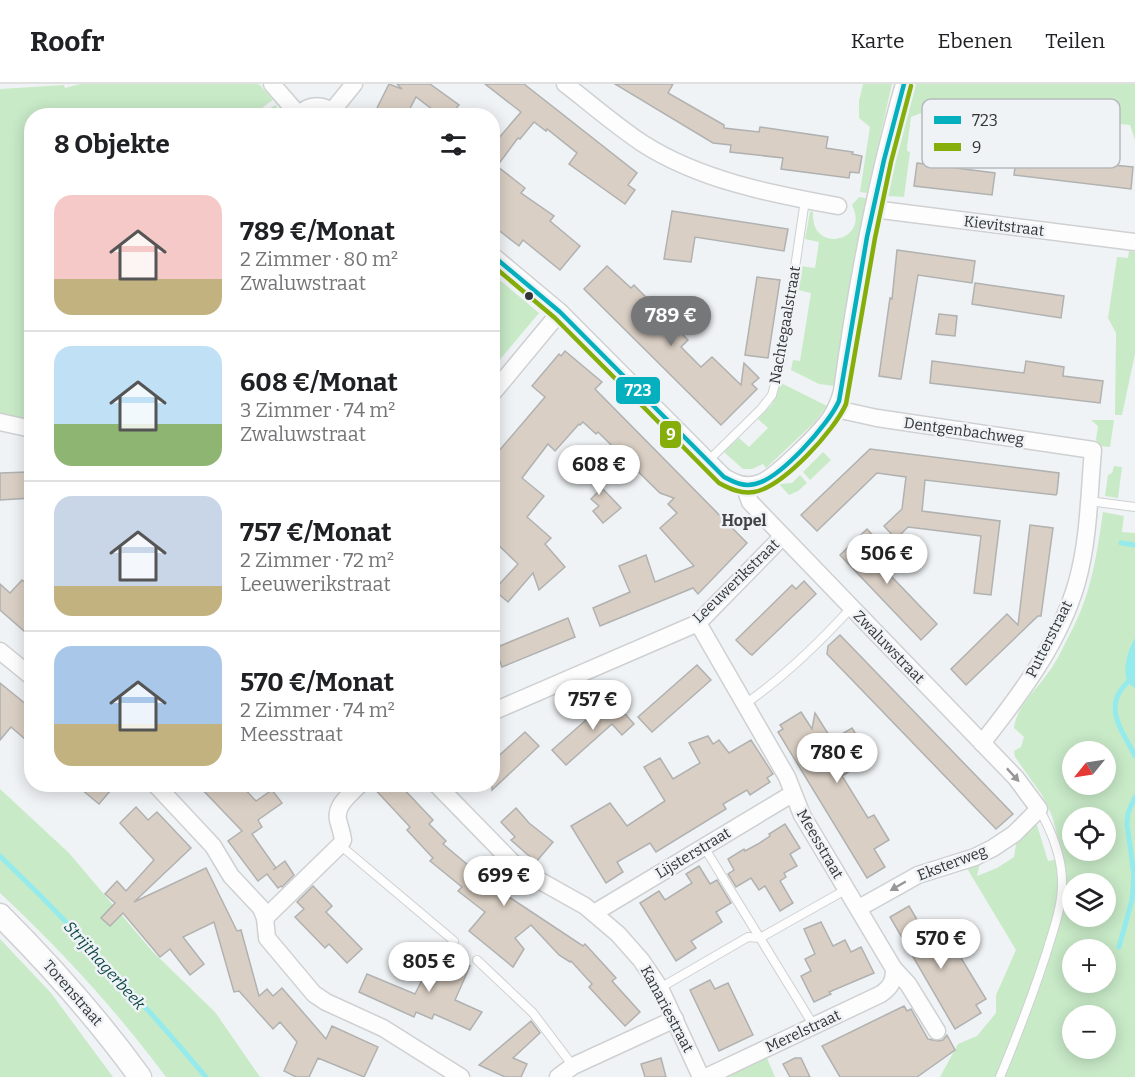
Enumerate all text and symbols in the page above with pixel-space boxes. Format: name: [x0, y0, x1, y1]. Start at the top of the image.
text: Roofr: [30, 25, 104, 58]
text: Karte: [851, 28, 904, 54]
text: Ebenen: [937, 28, 1012, 54]
text: Teilen: [1045, 28, 1105, 54]
legend: [922, 99, 1120, 168]
text: 723: [972, 111, 998, 130]
icon: filters: [437, 128, 470, 161]
text: 8 Objekte: [54, 129, 170, 160]
text: 9: [972, 138, 981, 157]
street label: Kievitstraat: [963, 212, 1046, 240]
text: 789 €/Monat: [240, 216, 395, 247]
icon: home: [102, 219, 174, 291]
text: 2 Zimmer · 80 m²: [240, 247, 398, 271]
street label: Nachtegaalstraat: [766, 264, 804, 385]
text: Zwaluwstraat: [240, 271, 366, 295]
unlabelled marker: [523, 290, 535, 302]
pin: 789 €: [629, 296, 713, 347]
text: 789 €: [645, 303, 697, 327]
text: 608 €/Monat: [240, 367, 398, 398]
icon: home: [102, 370, 174, 442]
line badge: 723: [615, 376, 661, 405]
text: 723: [625, 381, 651, 400]
text: 3 Zimmer · 74 m²: [240, 398, 395, 422]
street label: Dentgenbachweg: [903, 414, 1025, 448]
line badge: 9: [659, 420, 682, 449]
text: Zwaluwstraat: [240, 422, 366, 446]
text: 9: [666, 425, 676, 444]
pin: 608 €: [557, 445, 641, 496]
text: 608 €: [572, 452, 626, 476]
district label: Hopel: [721, 511, 767, 530]
text: 757 €/Monat: [240, 517, 392, 548]
icon: home: [102, 520, 174, 592]
pin: 506 €: [845, 534, 929, 585]
street label: Leeuwerikstraat: [689, 535, 783, 627]
text: 506 €: [861, 541, 913, 565]
text: 2 Zimmer · 72 m²: [240, 548, 394, 572]
text: Leeuwerikstraat: [240, 572, 391, 596]
street label: Putterstraat: [1022, 597, 1076, 680]
street label: Zwaluwstraat: [850, 607, 929, 688]
text: 570 €/Monat: [240, 667, 394, 698]
icon: home: [102, 670, 174, 742]
pin: 757 €: [551, 680, 635, 731]
text: 757 €: [568, 687, 618, 711]
text: 2 Zimmer · 74 m²: [240, 698, 395, 722]
text: Meesstraat: [240, 722, 343, 746]
pin: 780 €: [795, 733, 879, 784]
text: 780 €: [811, 740, 863, 764]
north arrow: [1062, 741, 1116, 795]
map controls: [1062, 741, 1116, 1059]
one-way arrow: [1005, 767, 1019, 781]
street label: Meesstraat: [793, 806, 847, 882]
button: locate: [1062, 807, 1116, 861]
street label: Lijsterstraat: [652, 823, 734, 882]
street label: Eksterweg: [915, 842, 989, 884]
pin: 699 €: [462, 856, 546, 907]
text: 699 €: [478, 863, 530, 887]
button: layers: [1062, 873, 1116, 927]
one-way arrow: [889, 881, 906, 891]
water label: Strijthagerbeek: [60, 917, 149, 1014]
pin: 570 €: [899, 919, 983, 970]
text: 570 €: [915, 926, 967, 950]
button: +: [1062, 939, 1116, 993]
pin: 805 €: [387, 942, 471, 993]
text: 805 €: [402, 949, 456, 973]
street label: Torenstraat: [40, 956, 107, 1030]
street label: Kanariestraat: [637, 963, 698, 1056]
button: −: [1062, 1005, 1116, 1059]
street label: Merelstraat: [763, 1006, 844, 1056]

